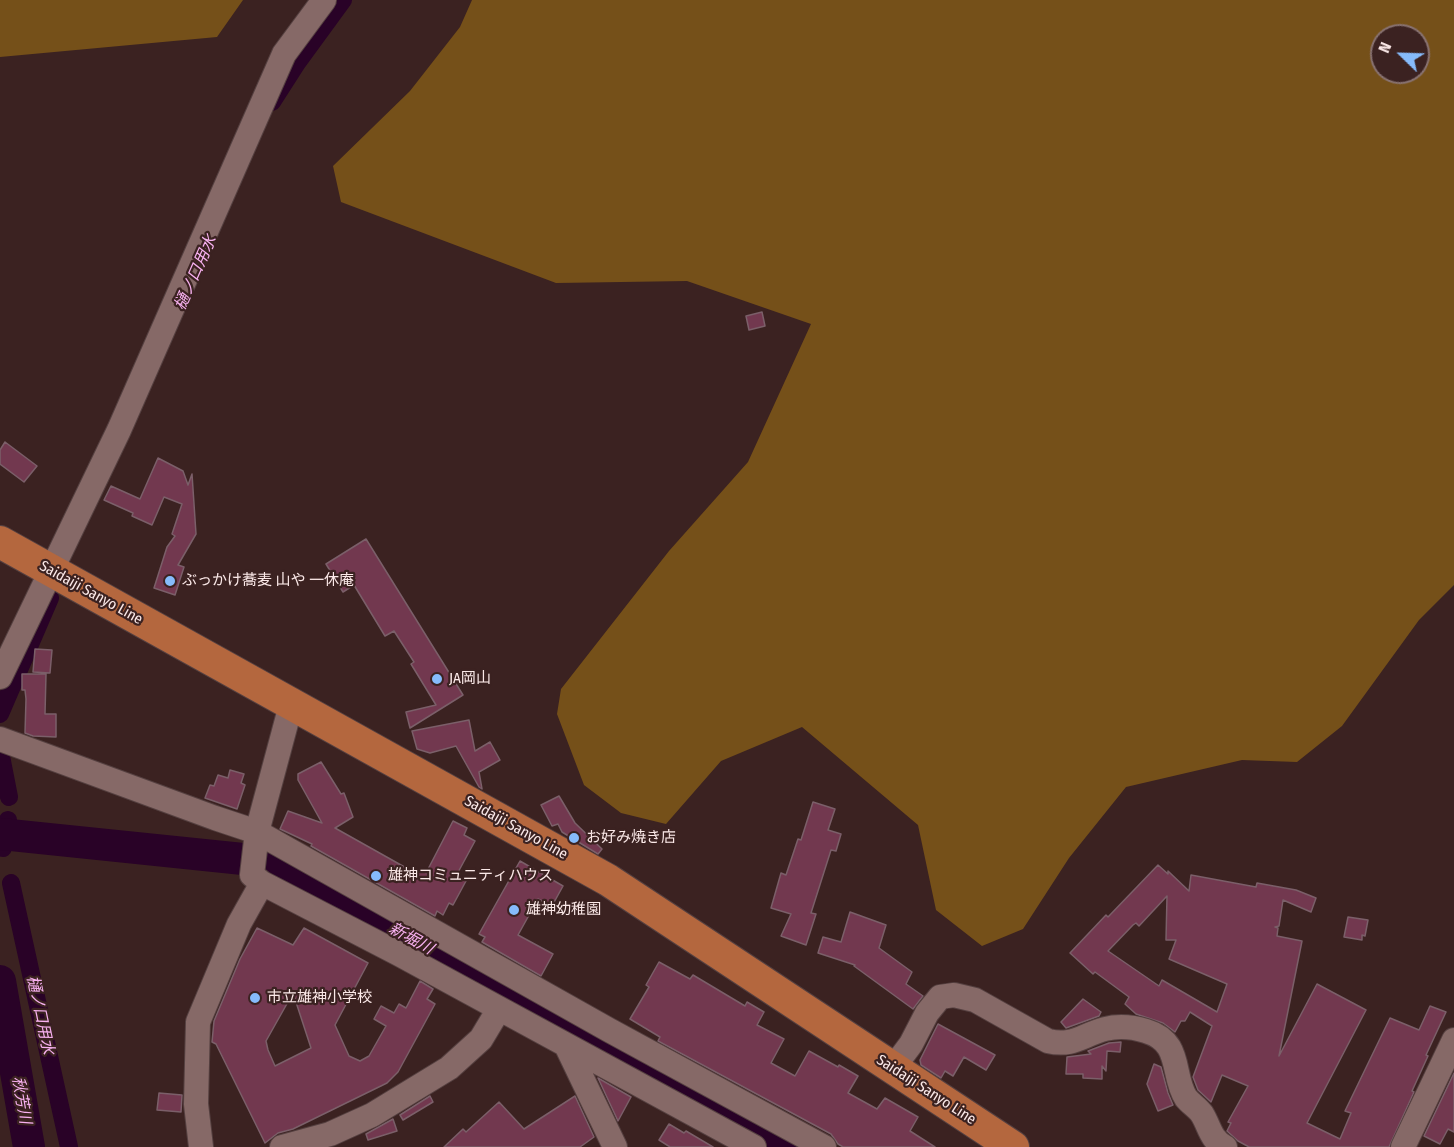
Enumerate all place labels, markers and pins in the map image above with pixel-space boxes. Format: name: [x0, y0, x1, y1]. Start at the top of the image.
place label: ぶっかけ蕎麦 山や 一休庵: [182, 572, 354, 590]
marker: ぶっかけ蕎麦 山や 一休庵: [163, 574, 177, 588]
place label: JA岡山: [449, 670, 491, 688]
marker: JA岡山: [430, 672, 444, 686]
place label: お好み焼き店: [586, 829, 676, 847]
marker: お好み焼き店: [567, 831, 581, 845]
place label: 雄神コミュニティハウス: [388, 867, 553, 885]
marker: 雄神コミュニティハウス: [369, 869, 383, 883]
place label: 雄神幼稚園: [526, 901, 601, 919]
marker: 雄神幼稚園: [507, 903, 521, 917]
place label: 市立雄神小学校: [267, 989, 372, 1007]
marker: 市立雄神小学校: [248, 991, 262, 1005]

